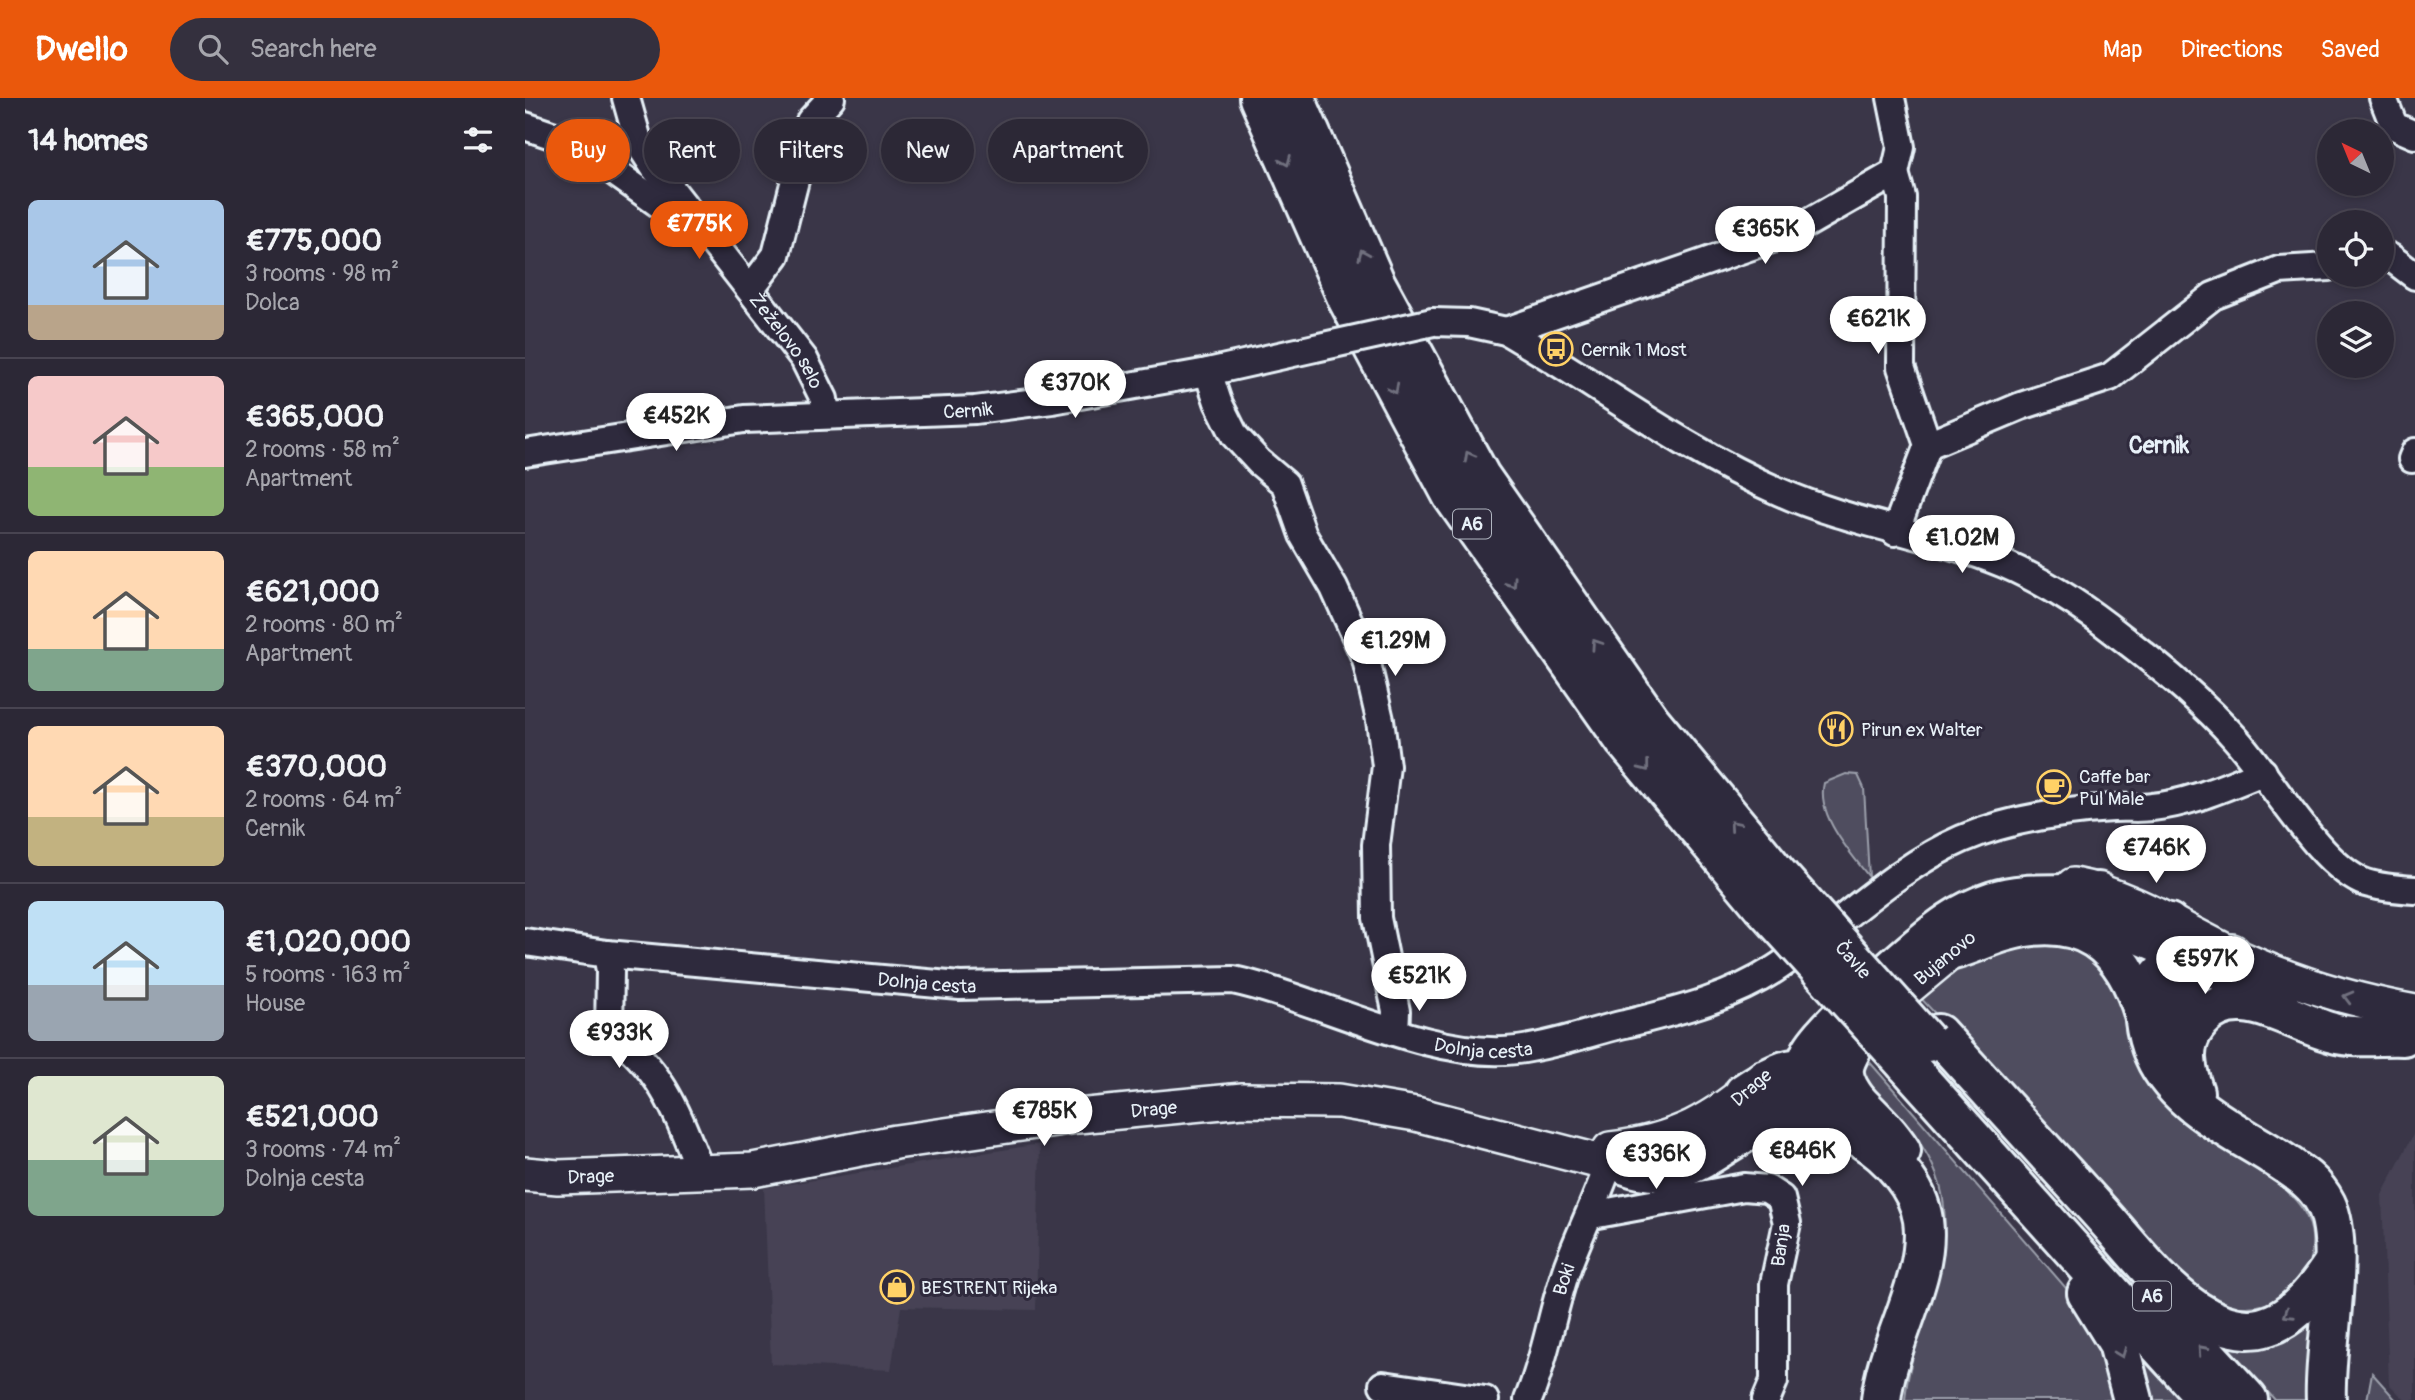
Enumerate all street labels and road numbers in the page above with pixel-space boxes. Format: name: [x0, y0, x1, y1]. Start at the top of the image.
street label: Žeželovo selo: [744, 288, 828, 393]
street label: Cernik: [943, 397, 995, 424]
road number: A6: [1453, 510, 1491, 538]
street label: Bujanovo: [1909, 926, 1981, 991]
street label: Čavle: [1829, 936, 1877, 985]
street label: Dolnja cesta: [876, 968, 977, 999]
street label: Dolnja cesta: [1432, 1033, 1535, 1064]
street label: Drage: [1726, 1063, 1778, 1112]
street label: Drage: [1130, 1095, 1179, 1124]
street label: Drage: [567, 1164, 615, 1190]
street label: Banja: [1766, 1222, 1796, 1268]
street label: Boki: [1548, 1260, 1581, 1298]
road number: A6: [2133, 1282, 2171, 1310]

